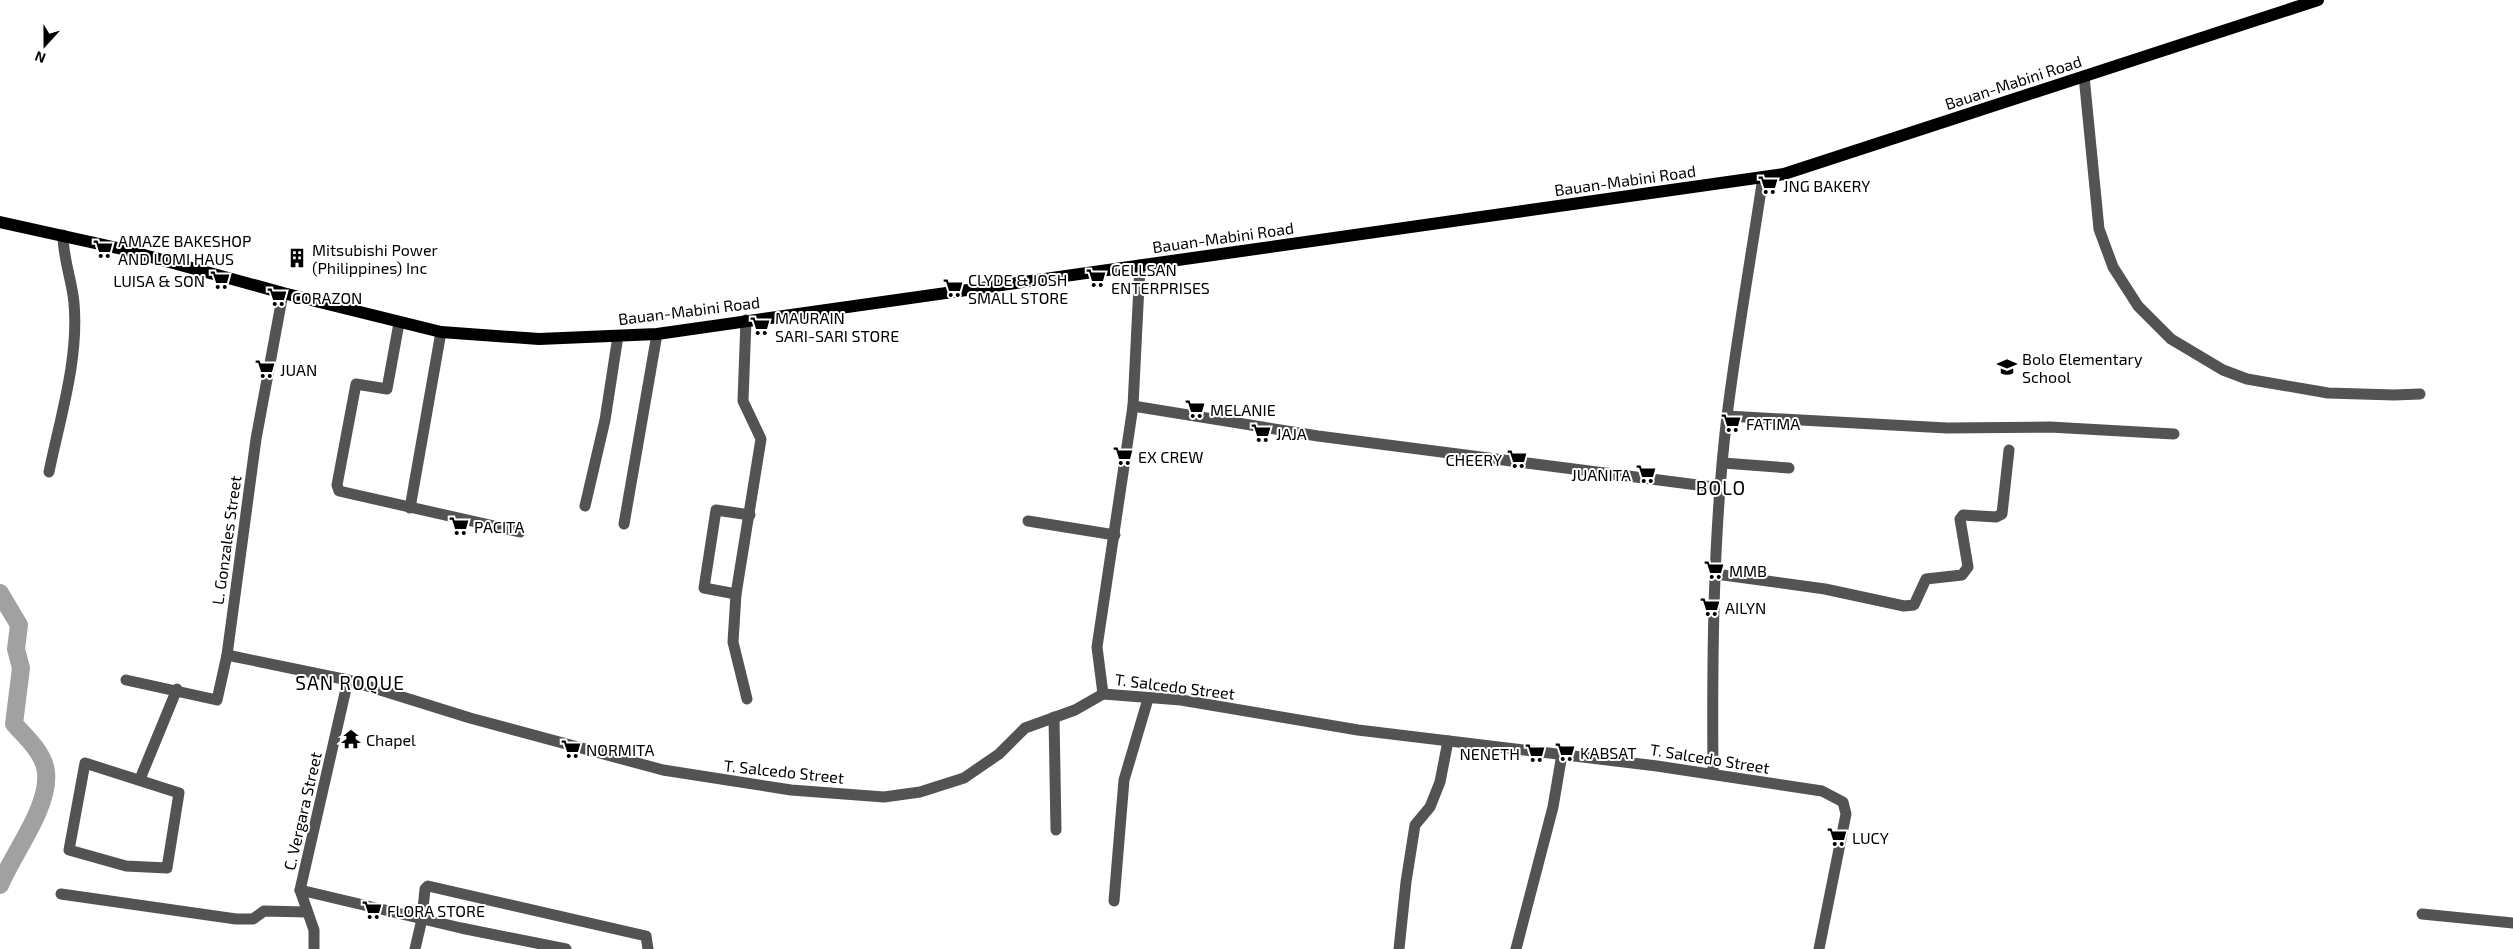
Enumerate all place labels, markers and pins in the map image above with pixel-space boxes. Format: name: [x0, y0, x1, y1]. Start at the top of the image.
supermarket icon: JNG BAKERY: [1757, 174, 1779, 196]
place label: JNG BAKERY: [1783, 176, 1870, 195]
place label: AMAZE BAKESHOP AND LOMI HAUS: [118, 231, 252, 268]
supermarket icon: AMAZE BAKESHOP AND LOMI HAUS: [92, 238, 114, 260]
place label: Mitsubishi Power (Philippines) Inc: [312, 240, 439, 277]
building icon: Mitsubishi Power (Philippines) Inc: [286, 247, 308, 269]
place label: GELLSAN ENTERPRISES: [1111, 260, 1210, 297]
supermarket icon: GELLSAN ENTERPRISES: [1085, 267, 1107, 289]
supermarket icon: LUISA & SON: [209, 269, 231, 291]
place label: CLYDE & JOSH SMALL STORE: [968, 270, 1068, 307]
place label: LUISA & SON: [113, 271, 205, 290]
supermarket icon: CLYDE & JOSH SMALL STORE: [942, 277, 964, 299]
supermarket icon: CORAZON: [266, 286, 288, 308]
place label: CORAZON: [292, 288, 362, 307]
place label: MAURAIN SARI-SARI STORE: [775, 308, 899, 345]
supermarket icon: MAURAIN SARI-SARI STORE: [749, 315, 771, 337]
place label: Bolo Elementary School: [2022, 349, 2143, 386]
school or university icon: Bolo Elementary School: [1996, 356, 2018, 378]
supermarket icon: JUAN: [254, 358, 276, 380]
place label: JUAN: [280, 360, 317, 379]
supermarket icon: MELANIE: [1184, 398, 1206, 420]
place label: MELANIE: [1210, 400, 1276, 419]
supermarket icon: FATIMA: [1720, 412, 1742, 434]
place label: FATIMA: [1746, 414, 1800, 433]
supermarket icon: JAJA: [1250, 422, 1272, 444]
place label: JAJA: [1276, 424, 1307, 443]
supermarket icon: EX CREW: [1112, 445, 1134, 467]
place label: EX CREW: [1138, 447, 1203, 466]
supermarket icon: CHEERY: [1506, 448, 1528, 470]
place label: CHEERY: [1445, 450, 1502, 469]
supermarket icon: JUANITA: [1635, 463, 1657, 485]
place label: JUANITA: [1571, 465, 1631, 484]
supermarket icon: PACITA: [448, 515, 470, 537]
place label: PACITA: [474, 517, 524, 536]
supermarket icon: MMB: [1703, 559, 1725, 581]
place label: MMB: [1729, 561, 1767, 580]
supermarket icon: AILYN: [1699, 596, 1721, 618]
place label: AILYN: [1725, 598, 1766, 617]
temple icon: Chapel: [340, 728, 362, 750]
place label: Chapel: [366, 730, 416, 749]
supermarket icon: NORMITA: [560, 738, 582, 760]
place label: NORMITA: [586, 740, 654, 759]
supermarket icon: KABSAT: [1554, 741, 1576, 763]
supermarket icon: NENETH: [1524, 742, 1546, 764]
place label: KABSAT: [1580, 743, 1637, 762]
place label: NENETH: [1460, 744, 1520, 763]
supermarket icon: LUCY: [1826, 826, 1848, 848]
place label: LUCY: [1852, 828, 1889, 847]
supermarket icon: FLORA STORE: [361, 899, 383, 921]
place label: FLORA STORE: [387, 901, 485, 920]

